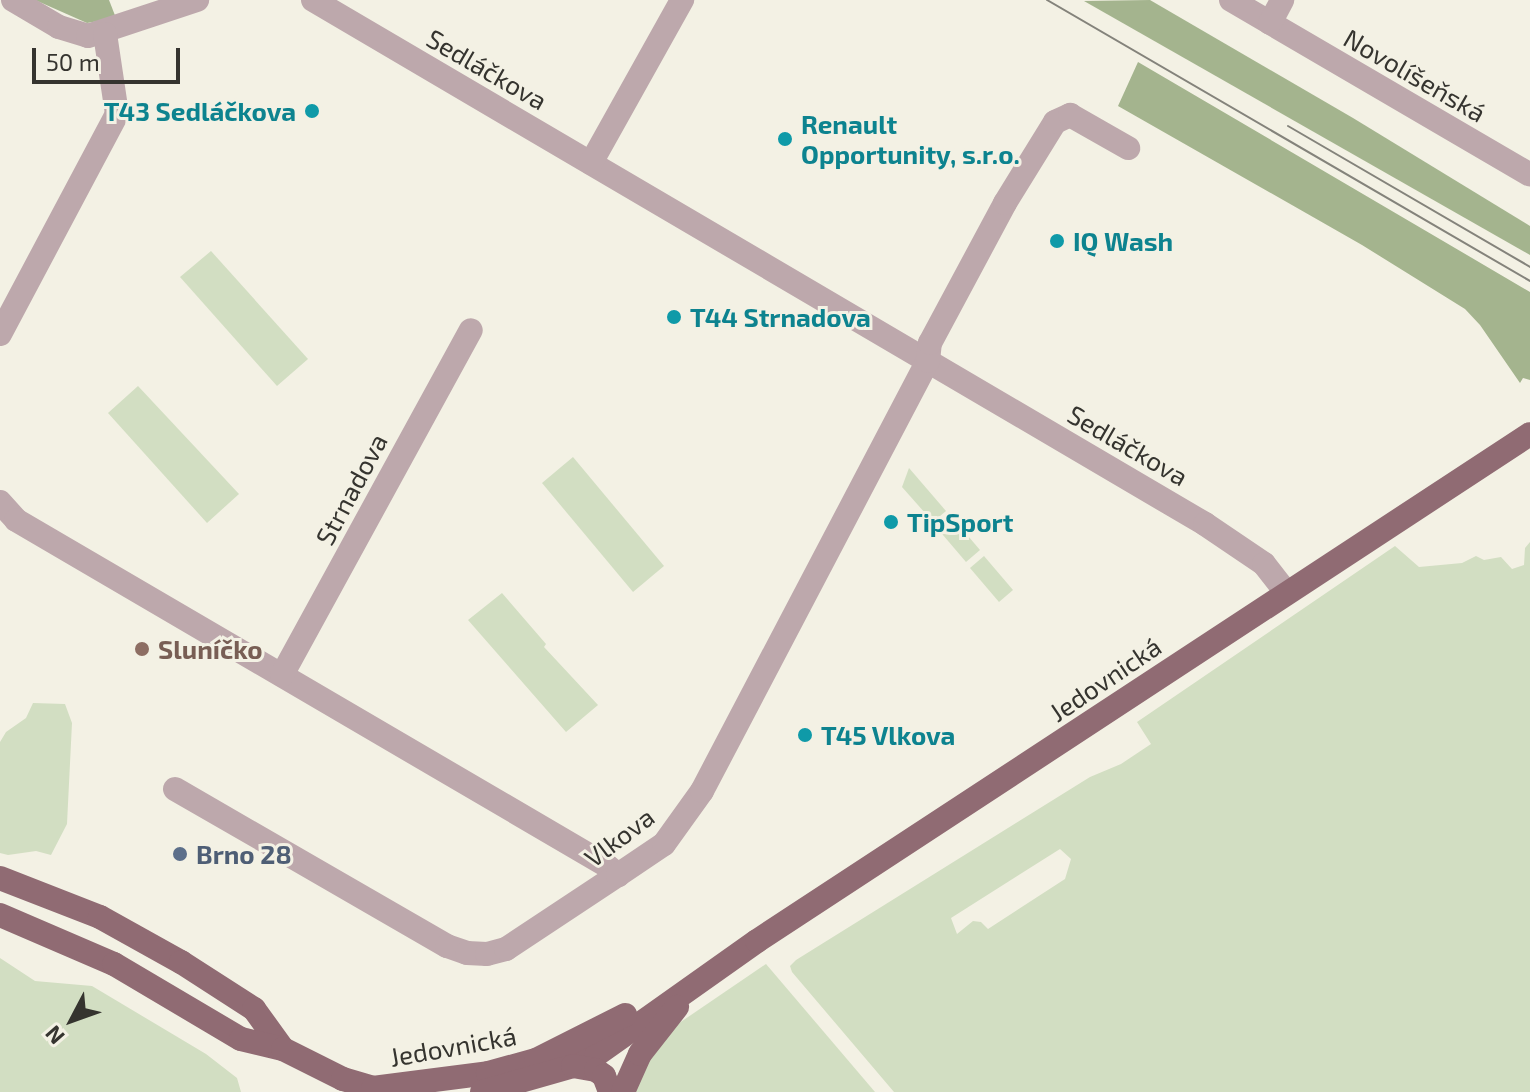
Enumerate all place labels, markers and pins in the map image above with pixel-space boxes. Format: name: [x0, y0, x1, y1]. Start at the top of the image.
place label: T43 Sedláčkova: [104, 95, 296, 127]
marker: T43 Sedláčkova: [303, 102, 321, 120]
place label: Renault Opportunity, s.r.o.: [801, 108, 1020, 170]
marker: Renault Opportunity, s.r.o.: [776, 130, 794, 148]
place label: IQ Wash: [1073, 225, 1173, 257]
marker: IQ Wash: [1048, 232, 1066, 250]
place label: T44 Strnadova: [690, 301, 871, 333]
marker: T44 Strnadova: [665, 308, 683, 326]
place label: TipSport: [907, 506, 1013, 538]
marker: TipSport: [882, 513, 900, 531]
place label: Sluníčko: [158, 633, 263, 665]
marker: Sluníčko: [133, 640, 151, 658]
place label: T45 Vlkova: [821, 719, 956, 751]
marker: T45 Vlkova: [796, 726, 814, 744]
place label: Brno 28: [196, 838, 292, 870]
marker: Brno 28: [171, 845, 189, 863]

